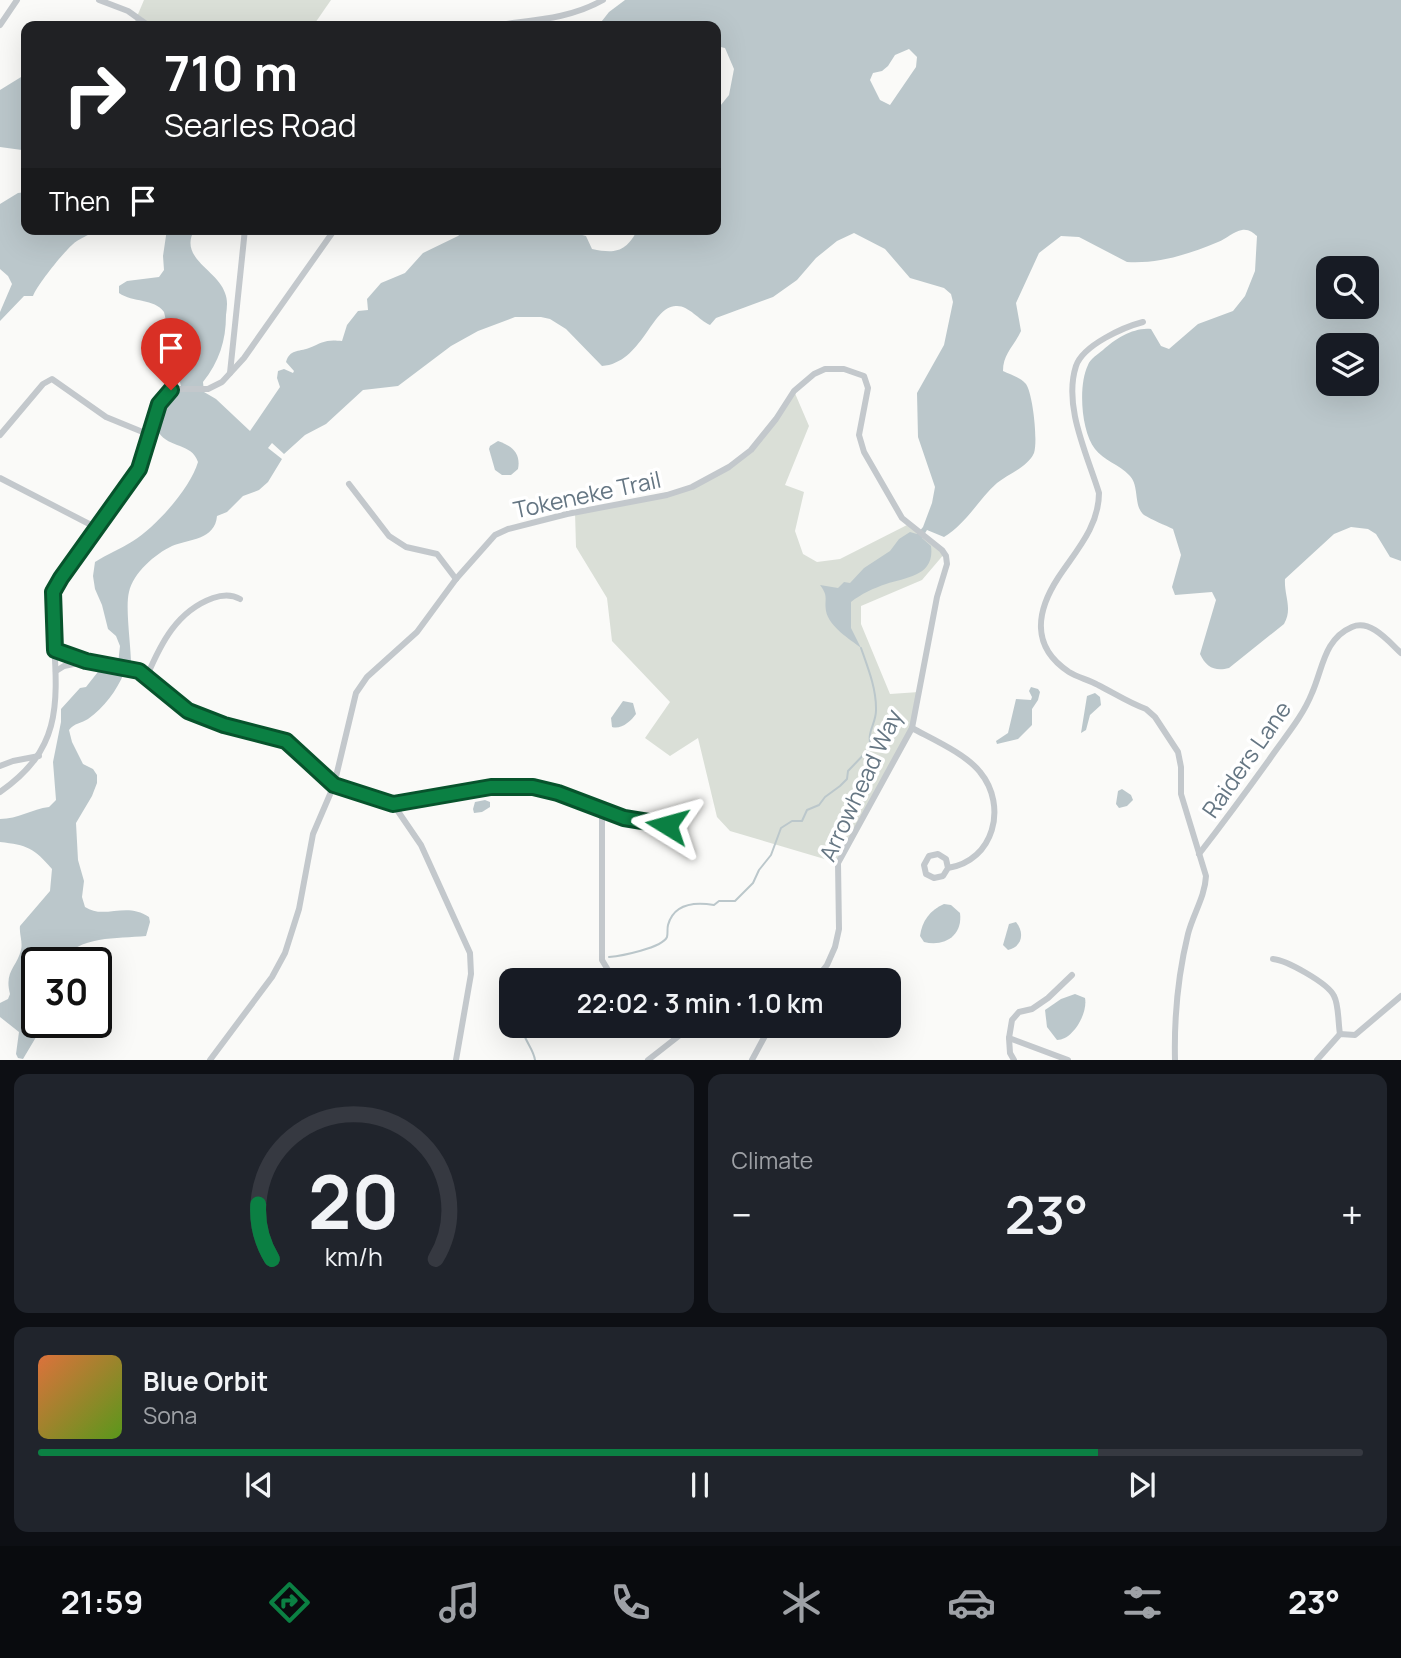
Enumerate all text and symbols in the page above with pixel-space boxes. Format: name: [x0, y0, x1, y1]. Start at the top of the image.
text: 710 m: [164, 39, 298, 106]
icon: right: [49, 49, 140, 140]
text: Searles Road: [164, 103, 357, 147]
icon: arrive: [124, 182, 162, 220]
text: Then: [49, 183, 110, 219]
map controls: [1316, 256, 1379, 396]
button: search: [1316, 256, 1379, 319]
pin: [141, 318, 201, 390]
icon: arrive: [152, 329, 190, 367]
button: layers: [1316, 333, 1379, 396]
street label: Tokeneke Trail: [510, 463, 664, 525]
street label: Raiders Lane: [1194, 694, 1298, 824]
street label: Arrowhead Way: [811, 704, 909, 866]
position arrow: [630, 788, 704, 862]
speed limit sign: 30: [21, 947, 112, 1038]
text: 22:02 · 3 min · 1.0 km: [577, 985, 823, 1021]
text: Climate: [732, 1144, 813, 1176]
text: 20: [308, 1152, 399, 1252]
text: 23°: [1005, 1179, 1088, 1250]
text: −: [732, 1188, 752, 1240]
text: +: [1341, 1188, 1363, 1240]
text: km/h: [325, 1239, 383, 1274]
text: Blue Orbit: [143, 1363, 268, 1399]
text: Sona: [143, 1399, 197, 1431]
icon: previous: [240, 1466, 278, 1504]
icon: pause: [681, 1466, 719, 1504]
icon: next: [1123, 1466, 1161, 1504]
icon: directions: [265, 1578, 314, 1627]
icon: music: [435, 1578, 484, 1627]
icon: phone: [606, 1578, 655, 1627]
icon: climate: [777, 1578, 826, 1627]
icon: car: [947, 1578, 996, 1627]
icon: filters: [1118, 1578, 1167, 1627]
text: 21:59: [61, 1580, 143, 1624]
text: 23°: [1288, 1580, 1340, 1624]

